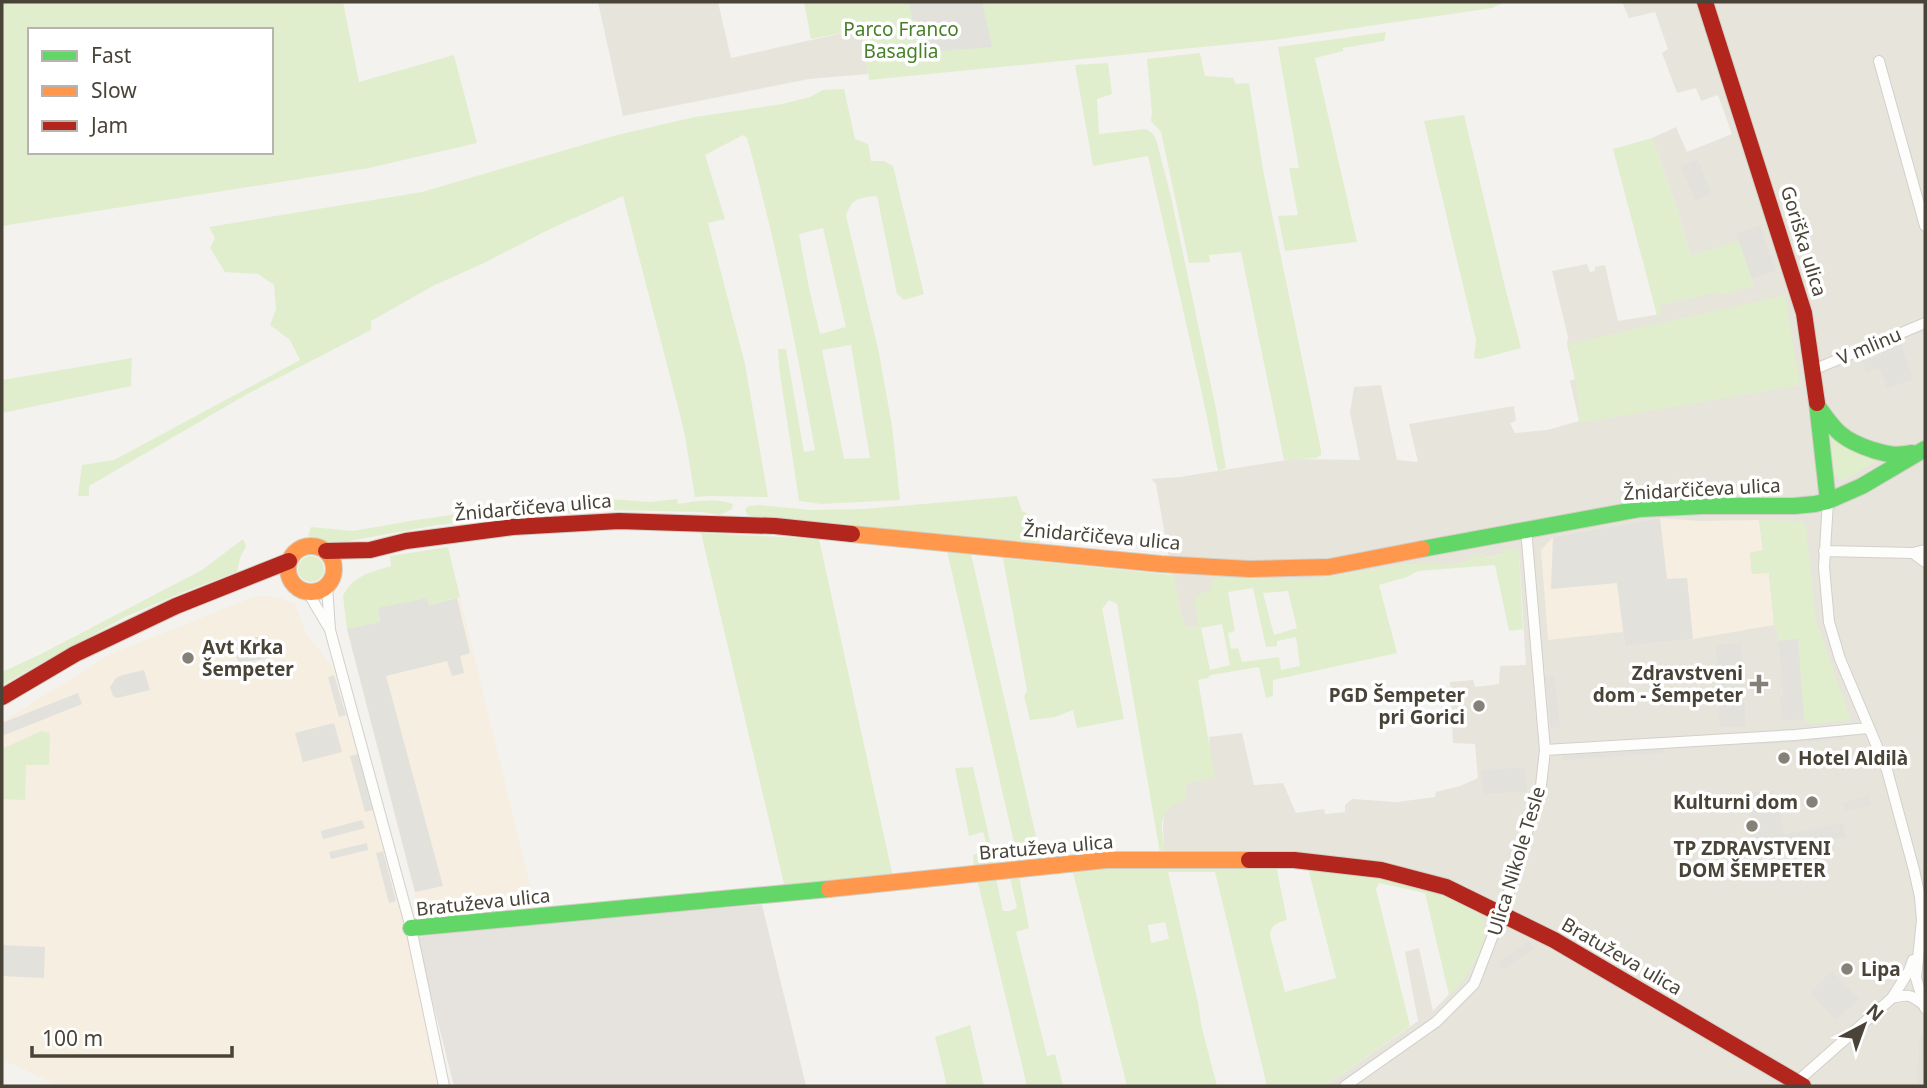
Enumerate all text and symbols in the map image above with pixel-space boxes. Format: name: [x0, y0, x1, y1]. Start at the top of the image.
park label: Parco Franco Basaglia: [843, 16, 959, 64]
legend: [28, 28, 273, 154]
text: Fast: [91, 41, 132, 69]
text: Slow: [91, 76, 137, 104]
text: Jam: [89, 111, 128, 139]
street label: Goriška ulica: [1775, 183, 1833, 299]
street label: V mlinu: [1833, 321, 1905, 371]
street label: Žnidarčičeva ulica: [1623, 472, 1781, 506]
street label: Žnidarčičeva ulica: [453, 487, 613, 527]
street label: Žnidarčičeva ulica: [1022, 516, 1182, 556]
place label: Avt Krka Šempeter: [202, 634, 294, 682]
marker: Avt Krka Šempeter: [180, 650, 196, 666]
place label: Zdravstveni dom - Šempeter: [1593, 660, 1744, 708]
marker: Zdravstveni dom - Šempeter: [1749, 674, 1769, 694]
place label: PGD Šempeter pri Gorici: [1329, 682, 1465, 730]
marker: PGD Šempeter pri Gorici: [1471, 698, 1487, 714]
place label: Hotel Aldilà: [1798, 745, 1908, 771]
marker: Hotel Aldilà: [1776, 750, 1792, 766]
street label: Ulica Nikole Tesle: [1481, 783, 1551, 939]
place label: Kulturni dom: [1673, 789, 1798, 815]
marker: Kulturni dom: [1804, 794, 1820, 810]
marker: TP ZDRAVSTVENI DOM ŠEMPETER: [1744, 818, 1760, 834]
street label: Bratuževa ulica: [978, 828, 1114, 866]
place label: TP ZDRAVSTVENI DOM ŠEMPETER: [1673, 835, 1831, 883]
street label: Bratuževa ulica: [415, 882, 551, 922]
street label: Bratuževa ulica: [1557, 911, 1687, 1001]
place label: Lipa: [1861, 956, 1901, 982]
marker: Lipa: [1839, 961, 1855, 977]
north arrow: [1829, 990, 1899, 1060]
text: N: [1861, 997, 1890, 1027]
scale bar: [32, 1014, 231, 1058]
text: 100 m: [42, 1024, 103, 1052]

